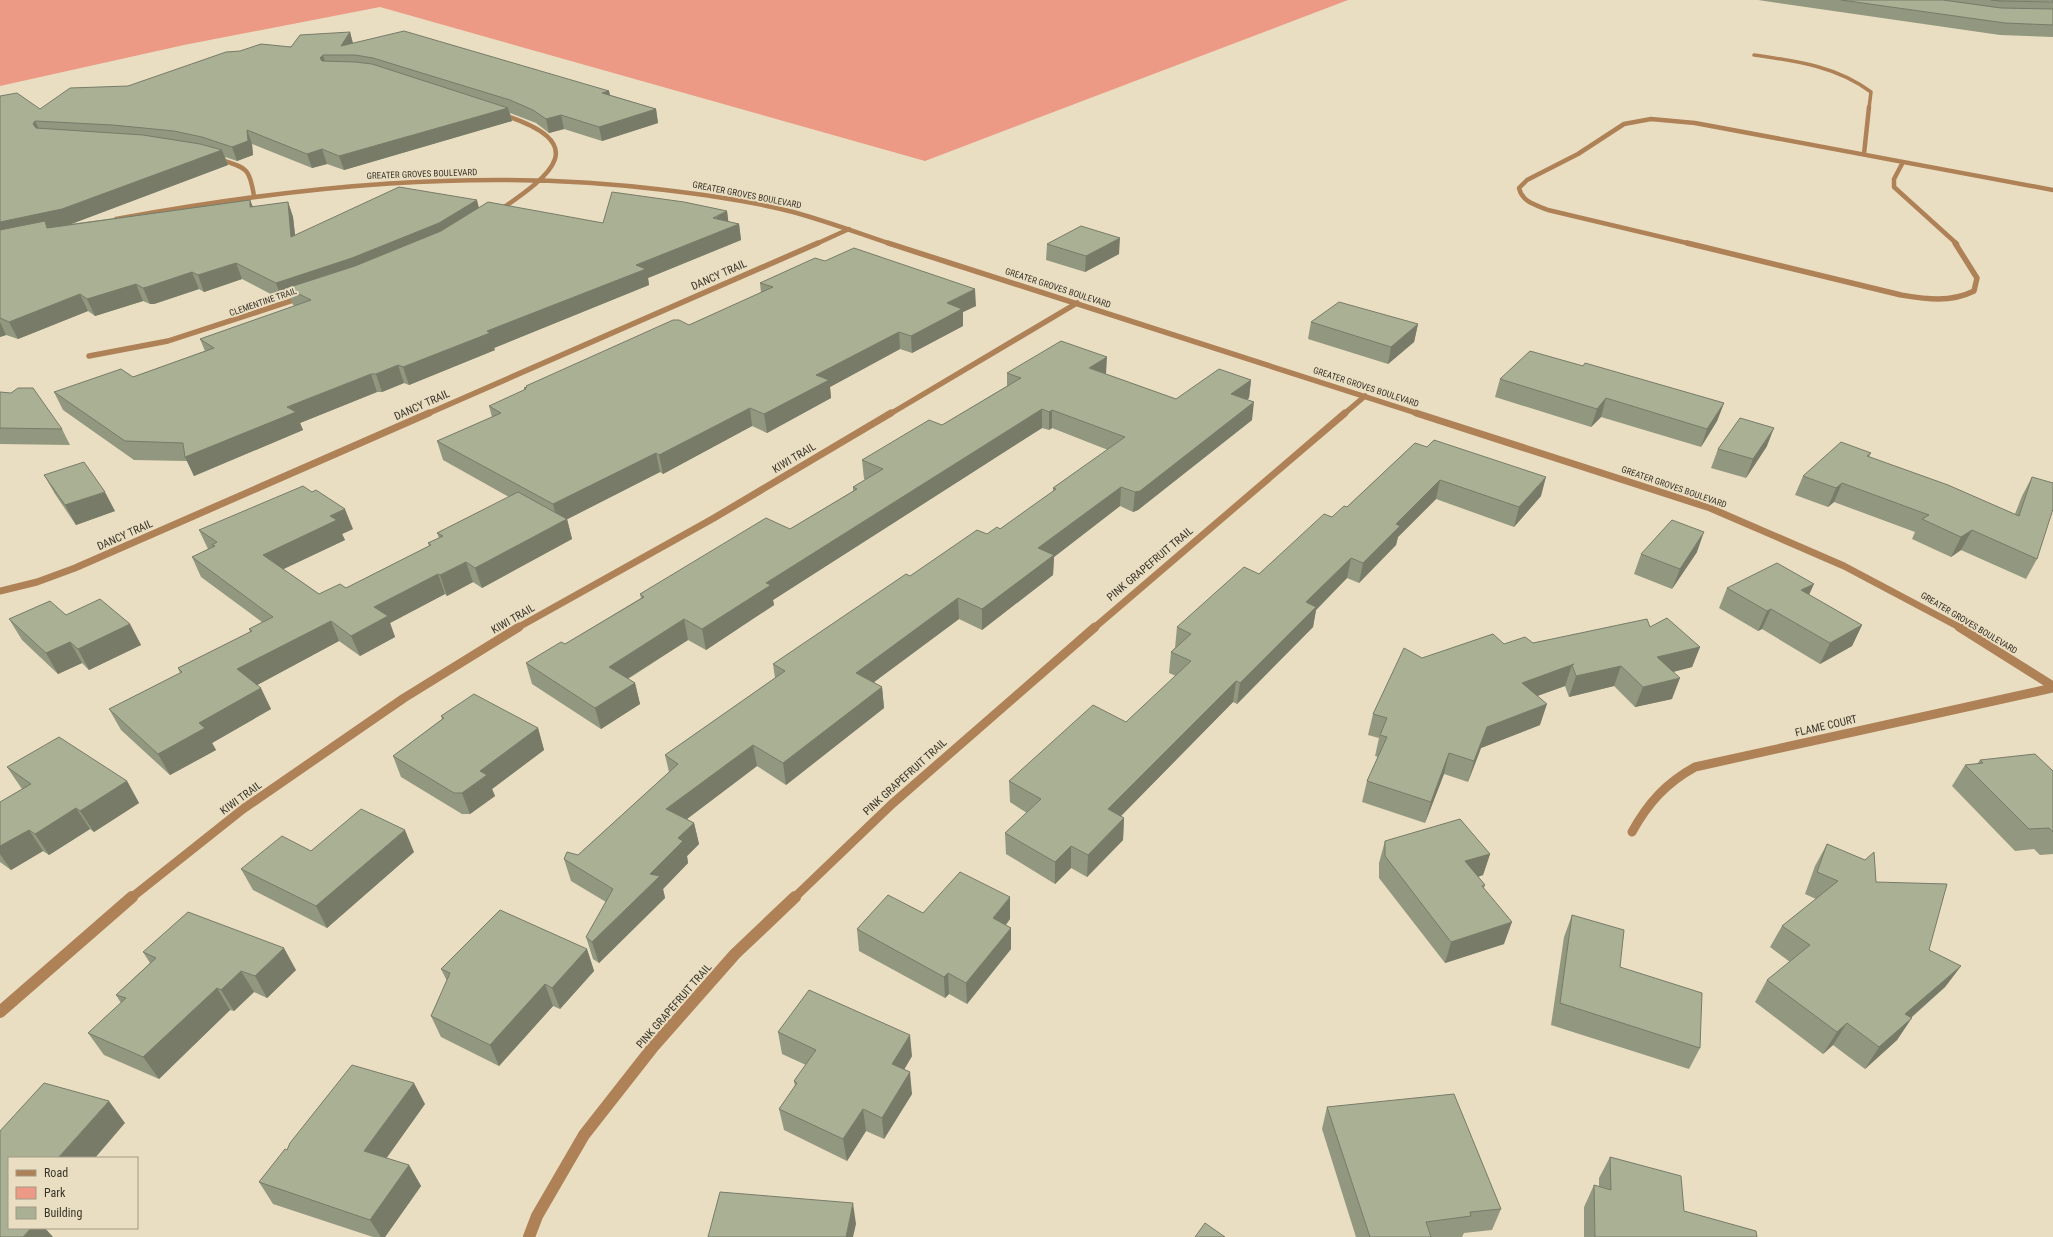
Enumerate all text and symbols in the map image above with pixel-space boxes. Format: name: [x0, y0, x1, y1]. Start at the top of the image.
street label: GREATER GROVES BOULEVARD: [366, 167, 478, 181]
street label: GREATER GROVES BOULEVARD: [692, 180, 802, 210]
street label: DANCY TRAIL: [689, 257, 749, 293]
street label: GREATER GROVES BOULEVARD: [1004, 266, 1112, 310]
street label: CLEMENTINE TRAIL: [228, 286, 299, 318]
street label: GREATER GROVES BOULEVARD: [1312, 365, 1420, 409]
street label: DANCY TRAIL: [392, 387, 452, 423]
street label: KIWI TRAIL: [770, 440, 818, 476]
street label: GREATER GROVES BOULEVARD: [1620, 464, 1728, 510]
street label: DANCY TRAIL: [95, 517, 155, 553]
street label: PINK GRAPEFRUIT TRAIL: [1104, 524, 1196, 604]
street label: GREATER GROVES BOULEVARD: [1919, 590, 2019, 656]
street label: KIWI TRAIL: [489, 601, 537, 637]
street label: FLAME COURT: [1794, 712, 1859, 739]
street label: PINK GRAPEFRUIT TRAIL: [861, 736, 949, 818]
street label: KIWI TRAIL: [218, 779, 264, 817]
street label: PINK GRAPEFRUIT TRAIL: [634, 961, 714, 1051]
legend: [8, 1157, 138, 1229]
text: Road: [44, 1166, 68, 1180]
text: Park: [44, 1186, 66, 1200]
text: Building: [44, 1206, 82, 1220]

